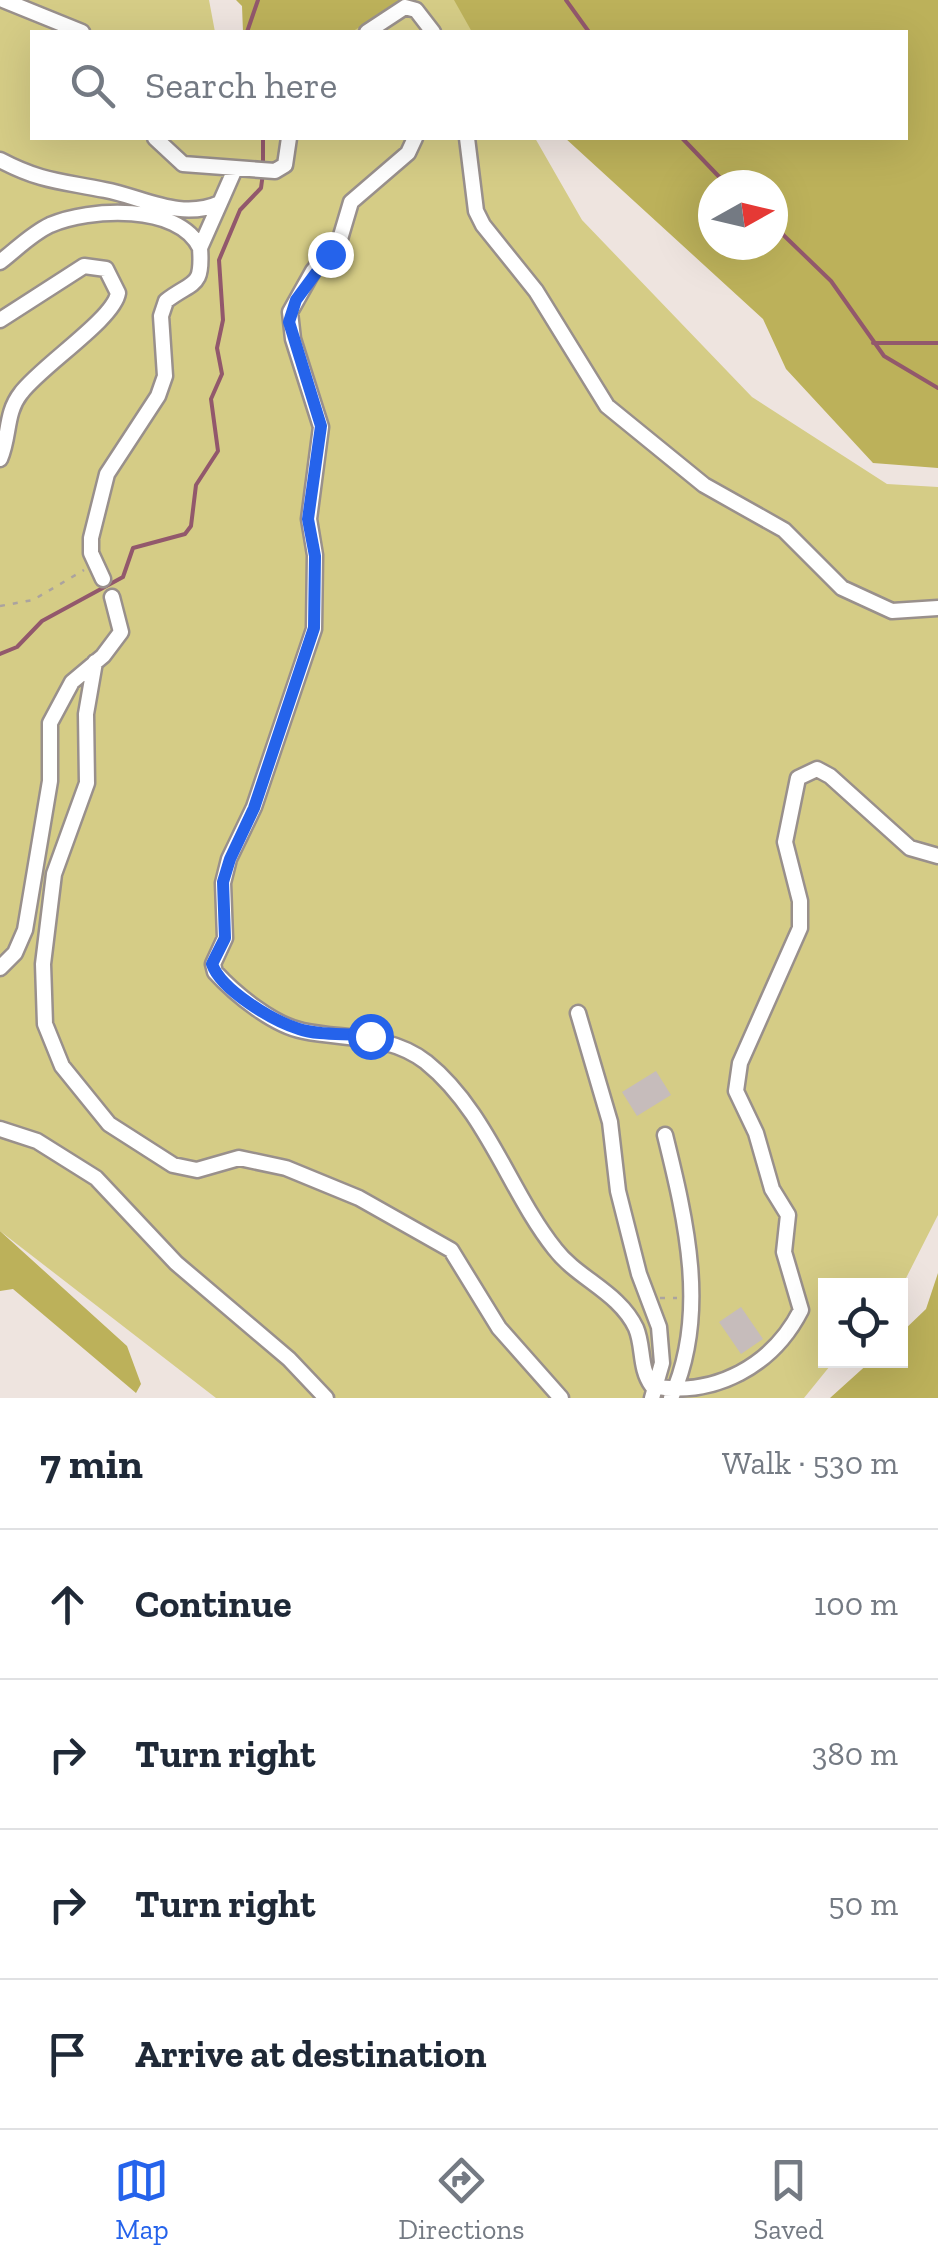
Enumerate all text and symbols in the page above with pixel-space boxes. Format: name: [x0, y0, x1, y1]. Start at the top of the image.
search box: [30, 30, 908, 140]
icon: search: [65, 58, 120, 113]
text: Search here: [145, 62, 337, 108]
north arrow: [698, 170, 788, 260]
route end: [308, 232, 354, 278]
route start: [348, 1014, 394, 1060]
map controls: [818, 1278, 908, 1368]
button: locate: [818, 1278, 908, 1368]
text: 7 min: [40, 1438, 143, 1489]
text: Walk · 530 m: [722, 1444, 898, 1482]
icon: ahead: [40, 1577, 95, 1632]
text: Continue: [135, 1581, 292, 1627]
text: 100 m: [814, 1585, 898, 1623]
icon: right: [40, 1727, 95, 1782]
text: Turn right: [135, 1731, 315, 1777]
text: 380 m: [812, 1735, 898, 1773]
icon: right: [40, 1877, 95, 1932]
text: Turn right: [135, 1881, 315, 1927]
text: 50 m: [828, 1885, 898, 1923]
icon: arrive: [40, 2027, 95, 2082]
text: Arrive at destination: [135, 2031, 486, 2077]
tab: Map: [114, 2153, 169, 2246]
tab: Directions: [398, 2153, 525, 2246]
tab: Saved: [753, 2153, 824, 2246]

